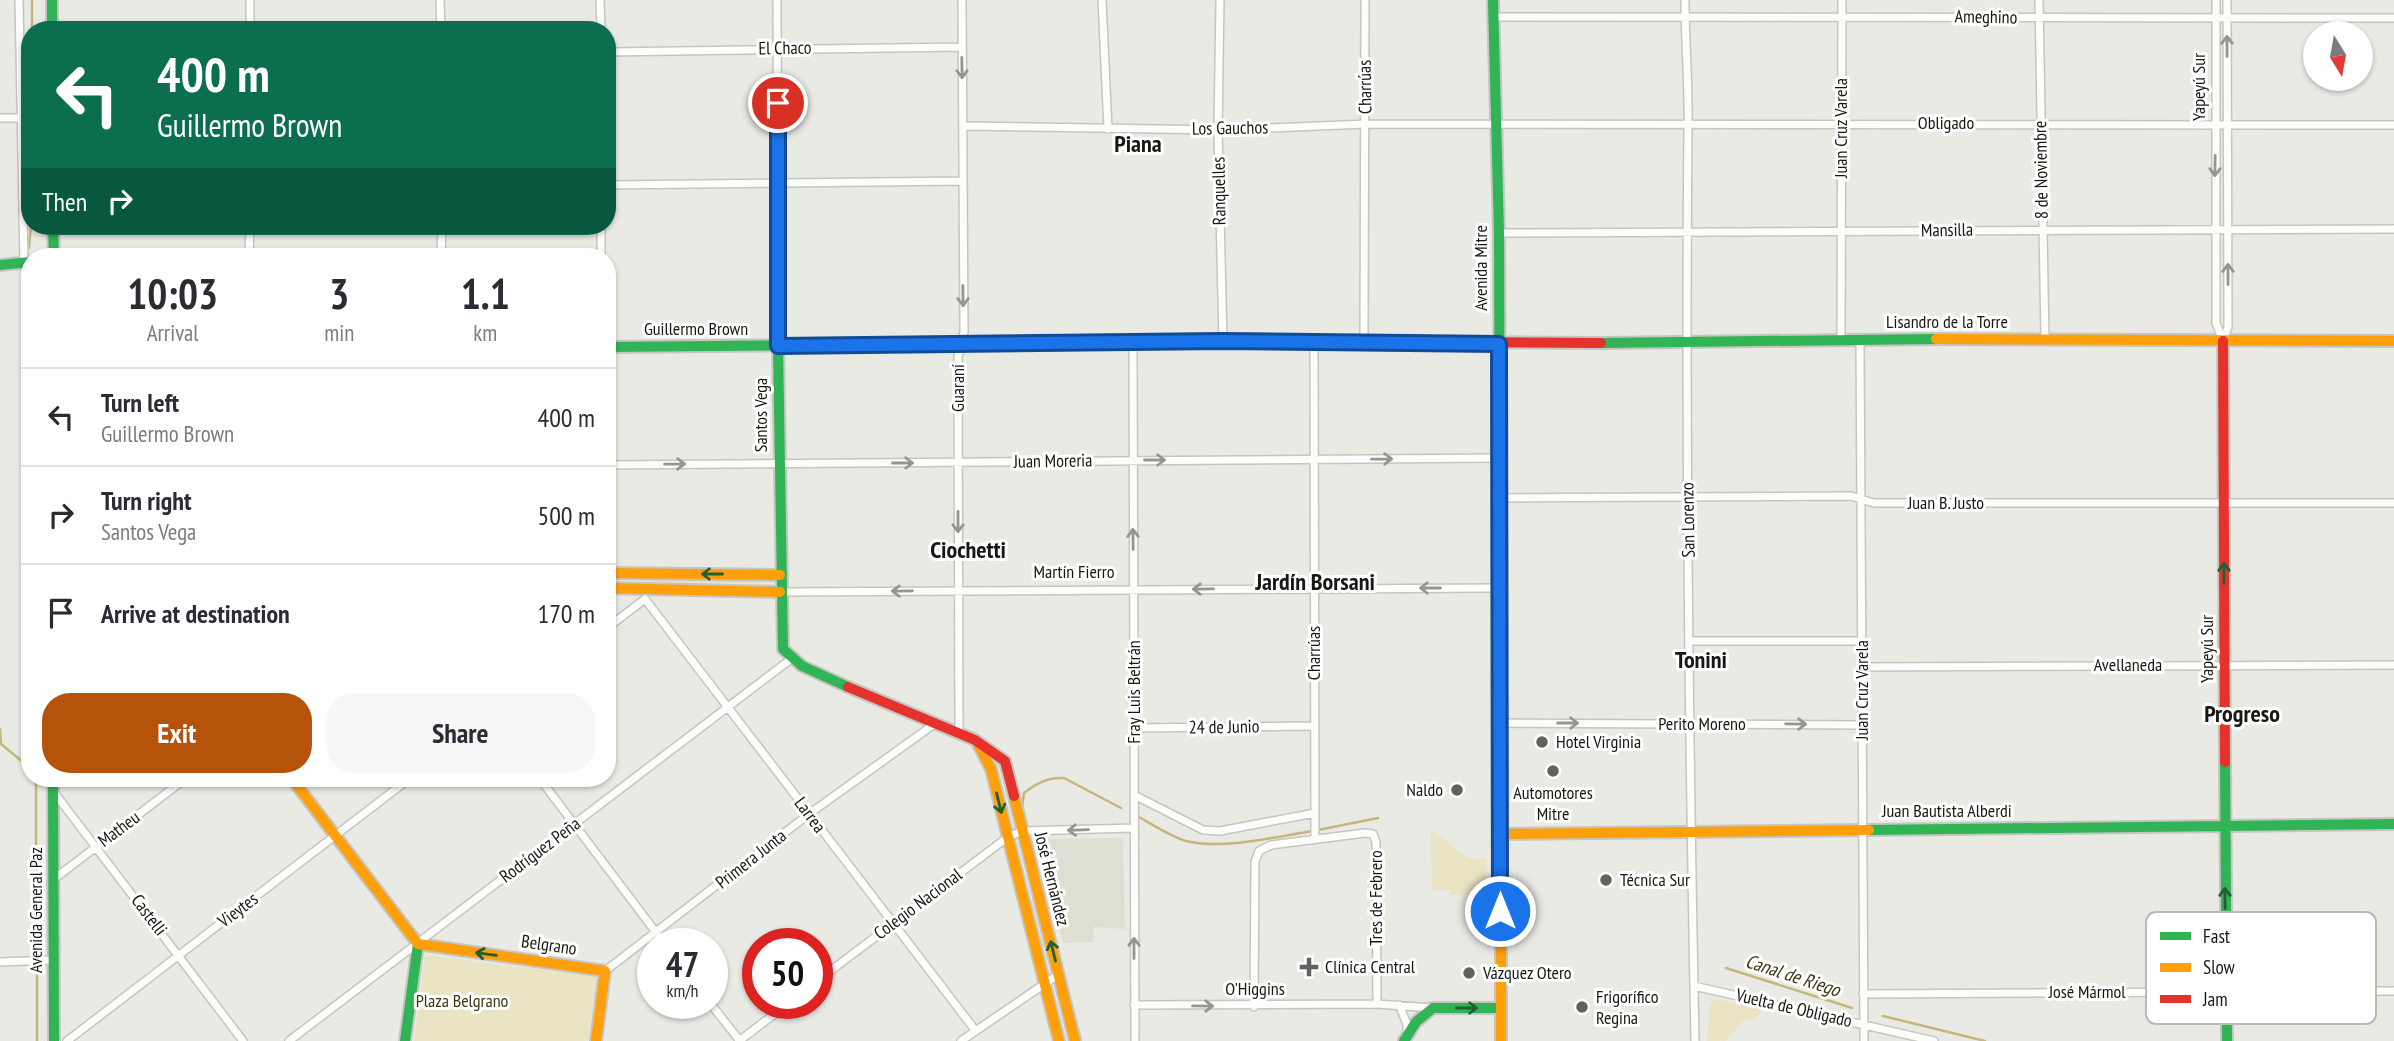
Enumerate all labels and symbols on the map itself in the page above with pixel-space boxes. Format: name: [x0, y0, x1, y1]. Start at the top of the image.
street label: Ameghino: [1954, 4, 2018, 29]
north arrow: [2303, 21, 2373, 91]
one-way arrow: [2220, 35, 2234, 58]
street label: El Chaco: [758, 36, 812, 59]
street label: Yapeyú Sur: [2187, 53, 2210, 121]
one-way arrow: [955, 56, 969, 79]
street label: Charrúas: [1353, 60, 1376, 114]
pin: [748, 73, 808, 133]
street label: Juan Cruz Varela: [1829, 78, 1852, 179]
street label: Obligado: [1918, 111, 1974, 134]
street label: Los Gauchos: [1192, 115, 1268, 140]
street label: 8 de Noviembre: [2028, 121, 2053, 219]
district label: Piana: [1114, 128, 1162, 159]
one-way arrow: [2209, 154, 2222, 177]
street label: Ranquelles: [1206, 156, 1231, 226]
street label: Mansilla: [1921, 218, 1973, 241]
street label: Avenida Mitre: [1469, 225, 1492, 311]
one-way arrow: [2221, 263, 2235, 286]
one-way arrow: [957, 284, 970, 307]
street label: Lisandro de la Torre: [1886, 310, 2008, 333]
street label: Guillermo Brown: [644, 317, 748, 340]
street label: Guaraní: [946, 364, 969, 412]
street label: Santos Vega: [749, 378, 772, 452]
street label: Juan Moreria: [1012, 448, 1093, 473]
one-way arrow: [1143, 453, 1166, 467]
one-way arrow: [1371, 453, 1394, 466]
one-way arrow: [891, 456, 914, 469]
one-way arrow: [664, 457, 687, 471]
street label: San Lorenzo: [1675, 482, 1700, 558]
street label: Juan B. Justo: [1907, 491, 1984, 514]
one-way arrow: [951, 511, 965, 534]
one-way arrow: [1126, 528, 1139, 551]
district label: Ciochetti: [930, 534, 1006, 565]
street label: Martín Fierro: [1033, 560, 1115, 583]
one-way arrow: [2217, 562, 2231, 585]
district label: Jardín Borsani: [1254, 566, 1375, 597]
one-way arrow: [700, 567, 723, 581]
one-way arrow: [1419, 581, 1442, 595]
one-way arrow: [1192, 582, 1215, 596]
one-way arrow: [891, 584, 914, 598]
street label: Yapeyú Sur: [2195, 615, 2218, 683]
street label: Charrúas: [1302, 626, 1325, 680]
street label: Fray Luis Beltrán: [1122, 640, 1145, 744]
street label: Juan Cruz Varela: [1850, 640, 1873, 741]
district label: Tonini: [1675, 644, 1727, 675]
street label: Avellaneda: [2094, 653, 2162, 676]
district label: Progreso: [2204, 698, 2280, 729]
street label: Perito Moreno: [1658, 712, 1746, 735]
street label: 24 de Junio: [1188, 714, 1260, 739]
one-way arrow: [1556, 716, 1579, 730]
one-way arrow: [1784, 718, 1807, 731]
place label: Hotel Virginia: [1556, 730, 1641, 753]
marker: Hotel Virginia: [1534, 734, 1550, 750]
marker: Automotores Mitre: [1545, 763, 1561, 779]
place label: Naldo: [1406, 778, 1443, 801]
place label: Automotores Mitre: [1513, 781, 1593, 825]
marker: Naldo: [1449, 782, 1465, 798]
one-way arrow: [993, 791, 1006, 814]
street label: Larrea: [790, 792, 831, 837]
street label: Juan Bautista Alberdi: [1881, 799, 2012, 822]
street label: Matheu: [93, 805, 144, 852]
street label: Rodríguez Peña: [495, 812, 585, 887]
one-way arrow: [1067, 823, 1090, 836]
street label: Primera Junta: [711, 824, 791, 893]
street label: José Hernández: [1029, 829, 1075, 928]
street label: Avenida General Paz: [24, 847, 47, 973]
street label: Tres de Febrero: [1364, 850, 1387, 946]
street label: Colegio Nacional: [869, 862, 967, 944]
place label: Técnica Sur: [1620, 868, 1690, 891]
marker: Técnica Sur: [1598, 872, 1614, 888]
position arrow: [1463, 874, 1537, 948]
street label: Vieytes: [212, 887, 262, 933]
one-way arrow: [2218, 887, 2232, 910]
street label: Castelli: [126, 889, 172, 940]
legend: [2146, 912, 2376, 1024]
text: Fast: [2203, 924, 2231, 948]
speed limit sign: 50: [742, 928, 833, 1019]
street label: Belgrano: [520, 929, 578, 960]
one-way arrow: [1127, 937, 1141, 960]
one-way arrow: [1046, 940, 1059, 963]
one-way arrow: [475, 947, 498, 960]
water label: Canal de Riego: [1743, 948, 1845, 1002]
place label: Clínica Central: [1325, 955, 1416, 978]
text: Slow: [2203, 955, 2236, 979]
marker: Clínica Central: [1299, 957, 1319, 977]
place label: Vázquez Otero: [1482, 961, 1572, 984]
marker: Vázquez Otero: [1461, 965, 1477, 981]
street label: O'Higgins: [1225, 977, 1285, 1000]
street label: José Mármol: [2048, 980, 2126, 1003]
street label: Vuelta de Obligado: [1733, 983, 1855, 1032]
place label: Frigorífico Regina: [1596, 985, 1659, 1029]
text: Jam: [2202, 987, 2228, 1011]
park label: Plaza Belgrano: [416, 989, 509, 1012]
one-way arrow: [1191, 999, 1214, 1013]
marker: Frigorífico Regina: [1574, 999, 1590, 1015]
one-way arrow: [1455, 1001, 1478, 1015]

